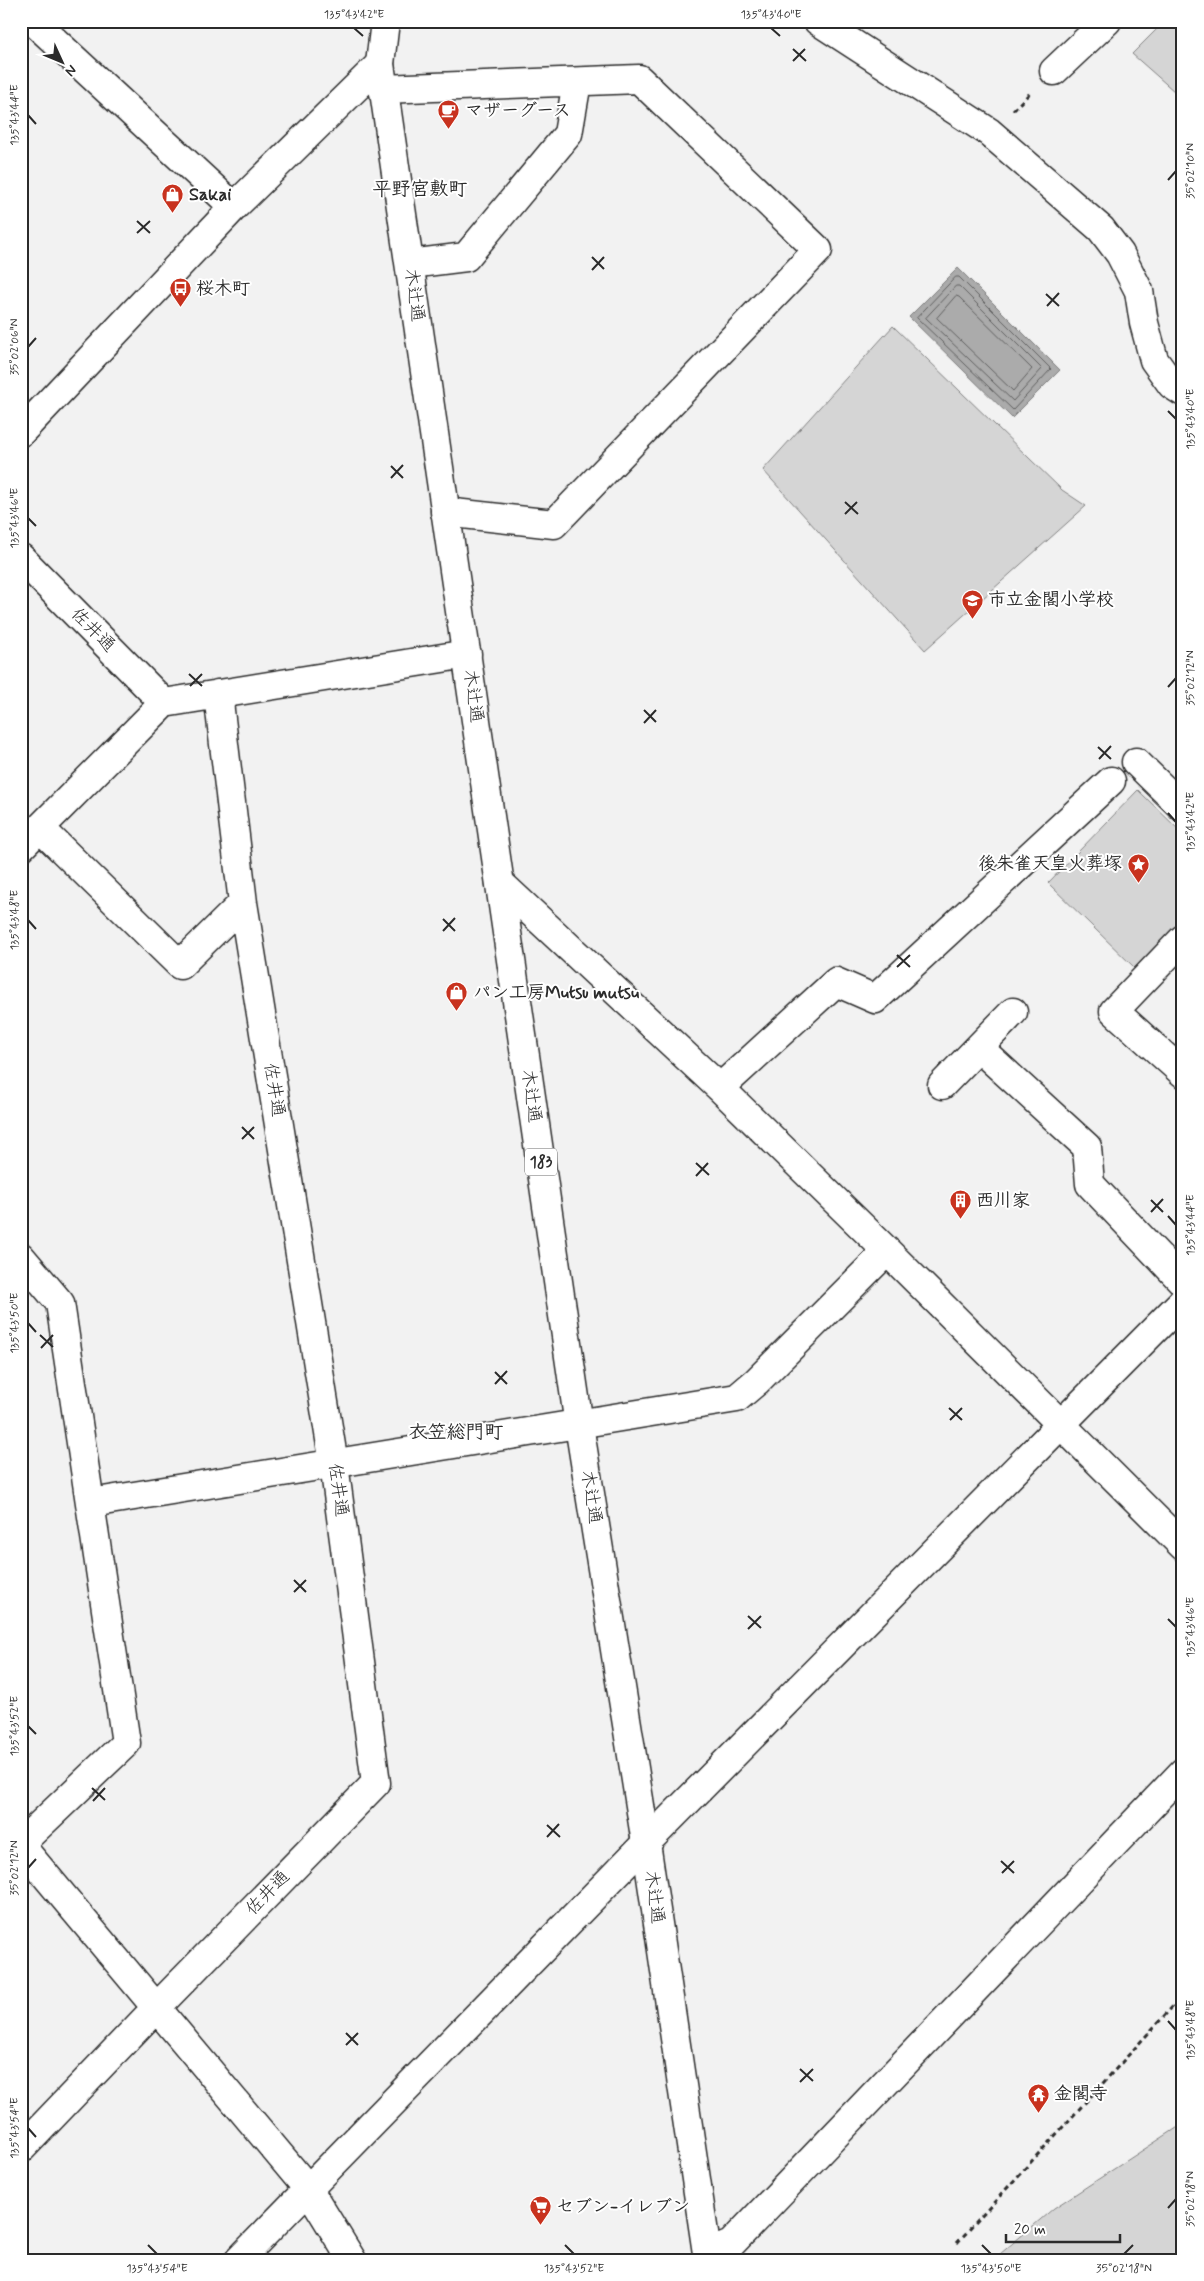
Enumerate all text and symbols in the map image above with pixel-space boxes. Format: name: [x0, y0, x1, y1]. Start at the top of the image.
text: 135°43'42"E: [324, 7, 384, 23]
text: 135°43'40"E: [741, 7, 802, 23]
north arrow: [38, 38, 88, 88]
text: N: [61, 61, 80, 80]
text: 135°43'44"E: [7, 84, 23, 146]
cafe icon: マザーグース: [437, 99, 461, 130]
place label: マザーグース: [465, 99, 571, 123]
text: 35°02'10"N: [1183, 143, 1199, 199]
district label: 平野宮敷町: [372, 177, 468, 202]
shop icon: Sakai: [161, 183, 185, 214]
place label: Sakai: [189, 183, 231, 207]
street label: 木辻通: [398, 267, 430, 323]
bus stop icon: 桜木町: [168, 277, 192, 308]
place label: 桜木町: [196, 277, 250, 301]
text: 35°02'06"N: [7, 318, 23, 376]
text: 135°43'40"E: [1183, 389, 1199, 450]
text: 135°43'46"E: [7, 488, 23, 548]
school or university icon: 市立金閣小学校: [960, 588, 984, 619]
place label: 市立金閣小学校: [988, 588, 1114, 612]
street label: 佐井通: [65, 602, 121, 658]
text: 35°02'12"N: [1183, 650, 1199, 706]
street label: 木辻通: [457, 668, 489, 724]
text: 135°43'42"E: [1183, 792, 1199, 852]
place label: 後朱雀天皇火葬塚: [978, 852, 1122, 876]
place icon: 後朱雀天皇火葬塚: [1126, 852, 1150, 883]
text: 135°43'48"E: [7, 890, 23, 950]
shop icon: パン工房Mutsu mutsu: [445, 981, 469, 1012]
place label: パン工房Mutsu mutsu: [473, 981, 639, 1005]
street label: 佐井通: [258, 1061, 290, 1119]
street label: 木辻通: [515, 1068, 547, 1124]
road number: 183: [525, 1148, 557, 1176]
building icon: 西川家: [948, 1189, 972, 1220]
place label: 西川家: [976, 1189, 1030, 1213]
text: 135°43'44"E: [1183, 1194, 1199, 1256]
text: 135°43'50"E: [7, 1292, 23, 1354]
district label: 衣笠総門町: [408, 1420, 504, 1445]
street label: 佐井通: [322, 1462, 354, 1518]
street label: 木辻通: [575, 1468, 607, 1526]
text: 135°43'46"E: [1183, 1597, 1199, 1657]
text: 135°43'52"E: [7, 1696, 23, 1756]
text: 35°02'12"N: [7, 1840, 23, 1896]
street label: 佐井通: [241, 1865, 295, 1921]
street label: 木辻通: [638, 1869, 670, 1925]
text: 135°43'48"E: [1183, 2000, 1199, 2060]
temple icon: 金閣寺: [1026, 2082, 1050, 2113]
place label: 金閣寺: [1054, 2082, 1108, 2106]
text: 135°43'54"E: [7, 2097, 23, 2159]
text: 35°02'18"N: [1183, 2171, 1199, 2227]
supermarket icon: セブン-イレブン: [528, 2195, 552, 2226]
place label: セブン-イレブン: [556, 2195, 690, 2219]
scale bar: [1006, 2211, 1120, 2243]
text: 20 m: [1014, 2220, 1046, 2240]
text: 135°43'54"E: [126, 2261, 188, 2277]
text: 135°43'52"E: [544, 2261, 604, 2277]
text: 135°43'50"E: [960, 2261, 1022, 2277]
text: 35°02'18"N: [1096, 2261, 1152, 2277]

